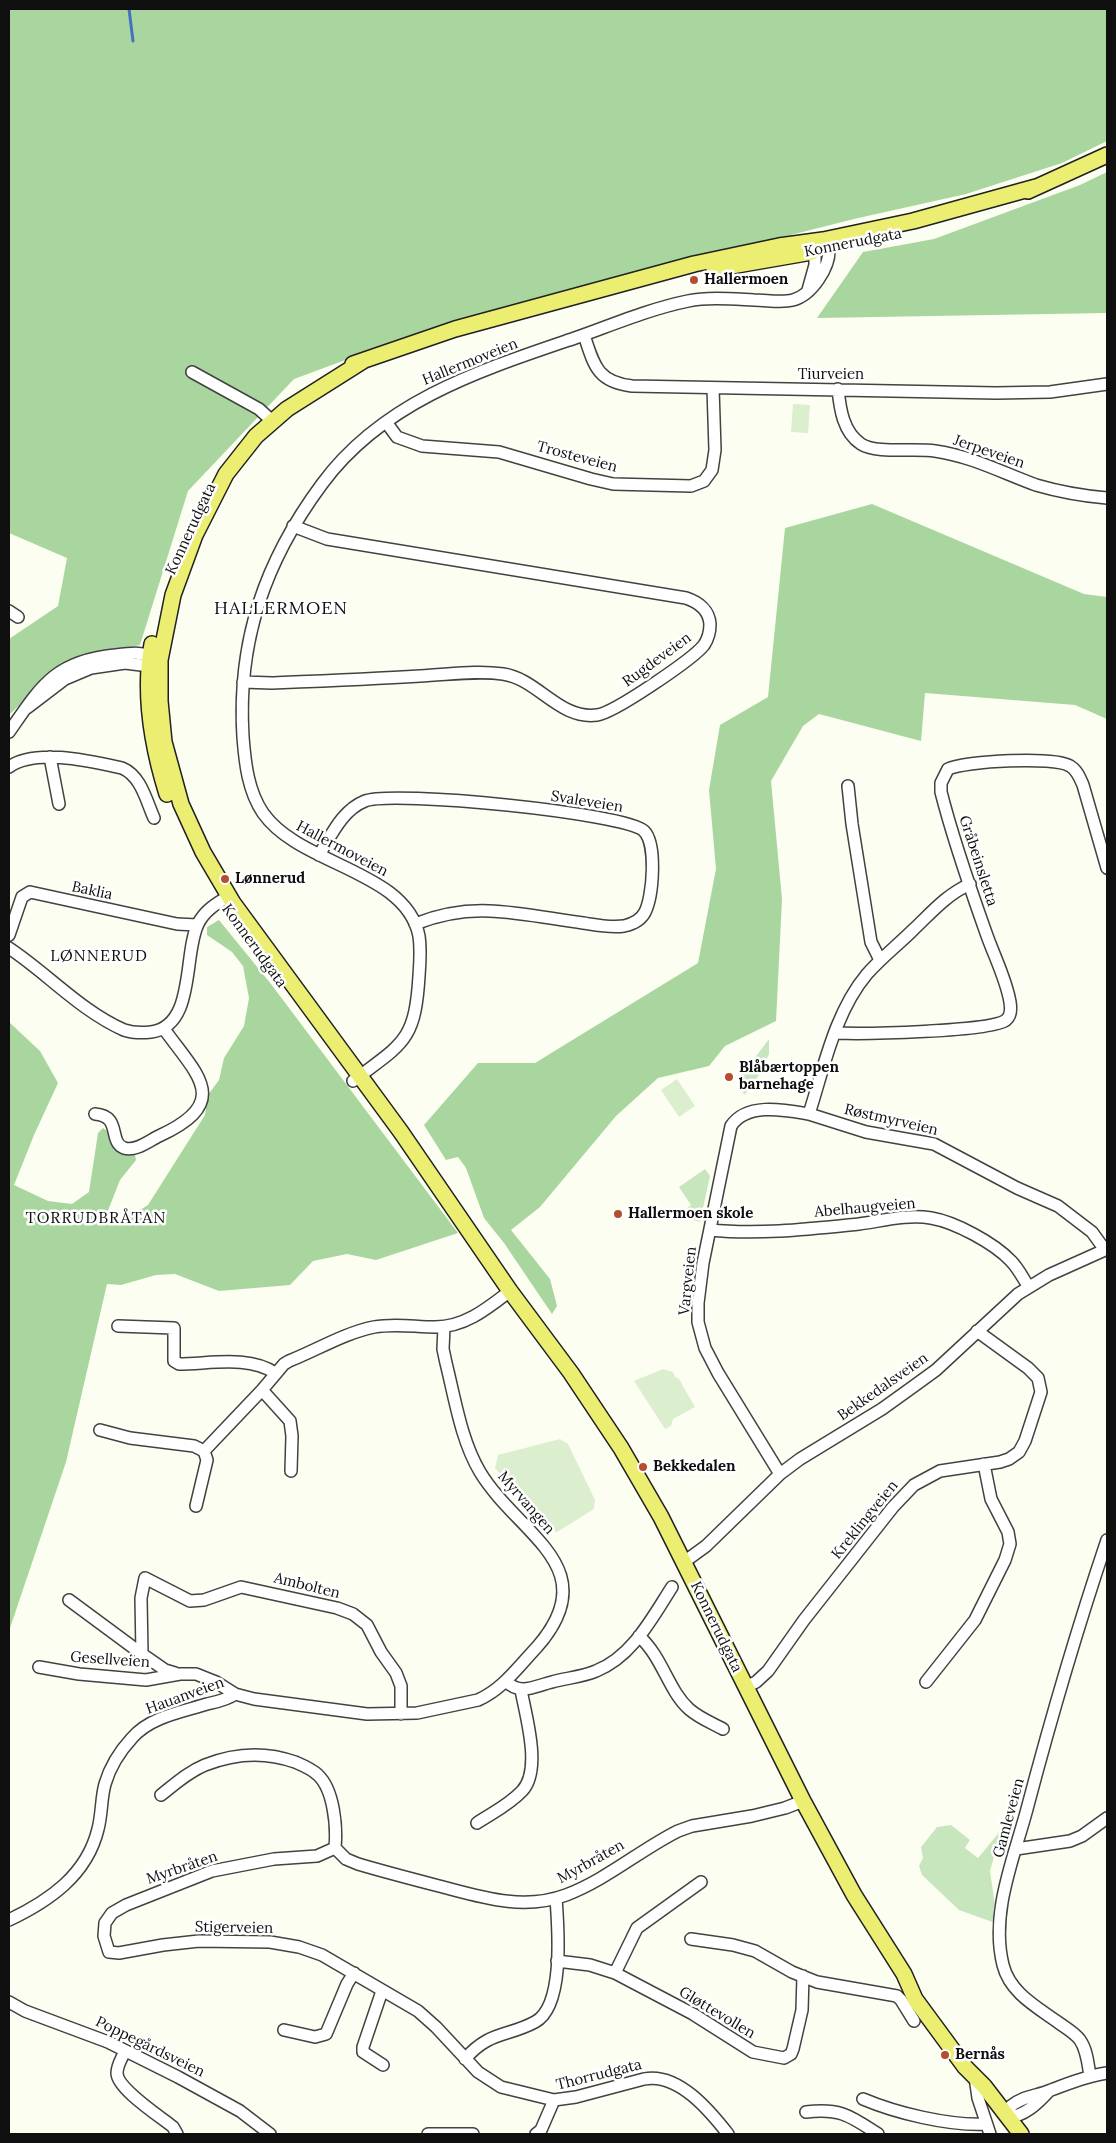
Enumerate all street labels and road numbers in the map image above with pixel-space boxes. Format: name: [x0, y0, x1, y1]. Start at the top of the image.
street label: Konnerudgata: [803, 225, 903, 261]
street label: Hallermoveien: [420, 335, 520, 389]
street label: Tiurveien: [798, 366, 864, 384]
street label: Jerpeveien: [951, 431, 1027, 473]
street label: Trosteveien: [535, 438, 619, 476]
street label: Konnerudgata: [162, 480, 220, 578]
street label: Rugdeveien: [619, 629, 695, 691]
street label: Svaleveien: [550, 787, 624, 817]
street label: Gråbeinsletta: [955, 813, 1001, 909]
street label: Hallermoveien: [293, 817, 391, 881]
street label: Baklia: [70, 878, 114, 904]
street label: Konnerudgata: [218, 901, 290, 991]
street label: Røstmyrveien: [842, 1100, 940, 1140]
street label: Abelhaugveien: [814, 1195, 916, 1221]
street label: Vargveien: [675, 1246, 701, 1316]
street label: Bekkedalsveien: [834, 1349, 932, 1425]
street label: Myrvangen: [494, 1468, 558, 1538]
street label: Kreklingveien: [828, 1477, 902, 1563]
street label: Ambolten: [272, 1569, 342, 1603]
street label: Konnerudgata: [686, 1579, 746, 1675]
street label: Gesellveien: [70, 1648, 150, 1672]
street label: Hauanveien: [143, 1674, 227, 1718]
street label: Gamleveien: [990, 1776, 1028, 1860]
street label: Myrbråten: [554, 1836, 628, 1888]
street label: Myrbråten: [144, 1847, 220, 1889]
street label: Stigerveien: [195, 1918, 273, 1938]
street label: Gløttevollen: [676, 1983, 758, 2043]
street label: Poppegårdsveien: [92, 2013, 208, 2081]
street label: Thorrudgata: [554, 2056, 644, 2094]

